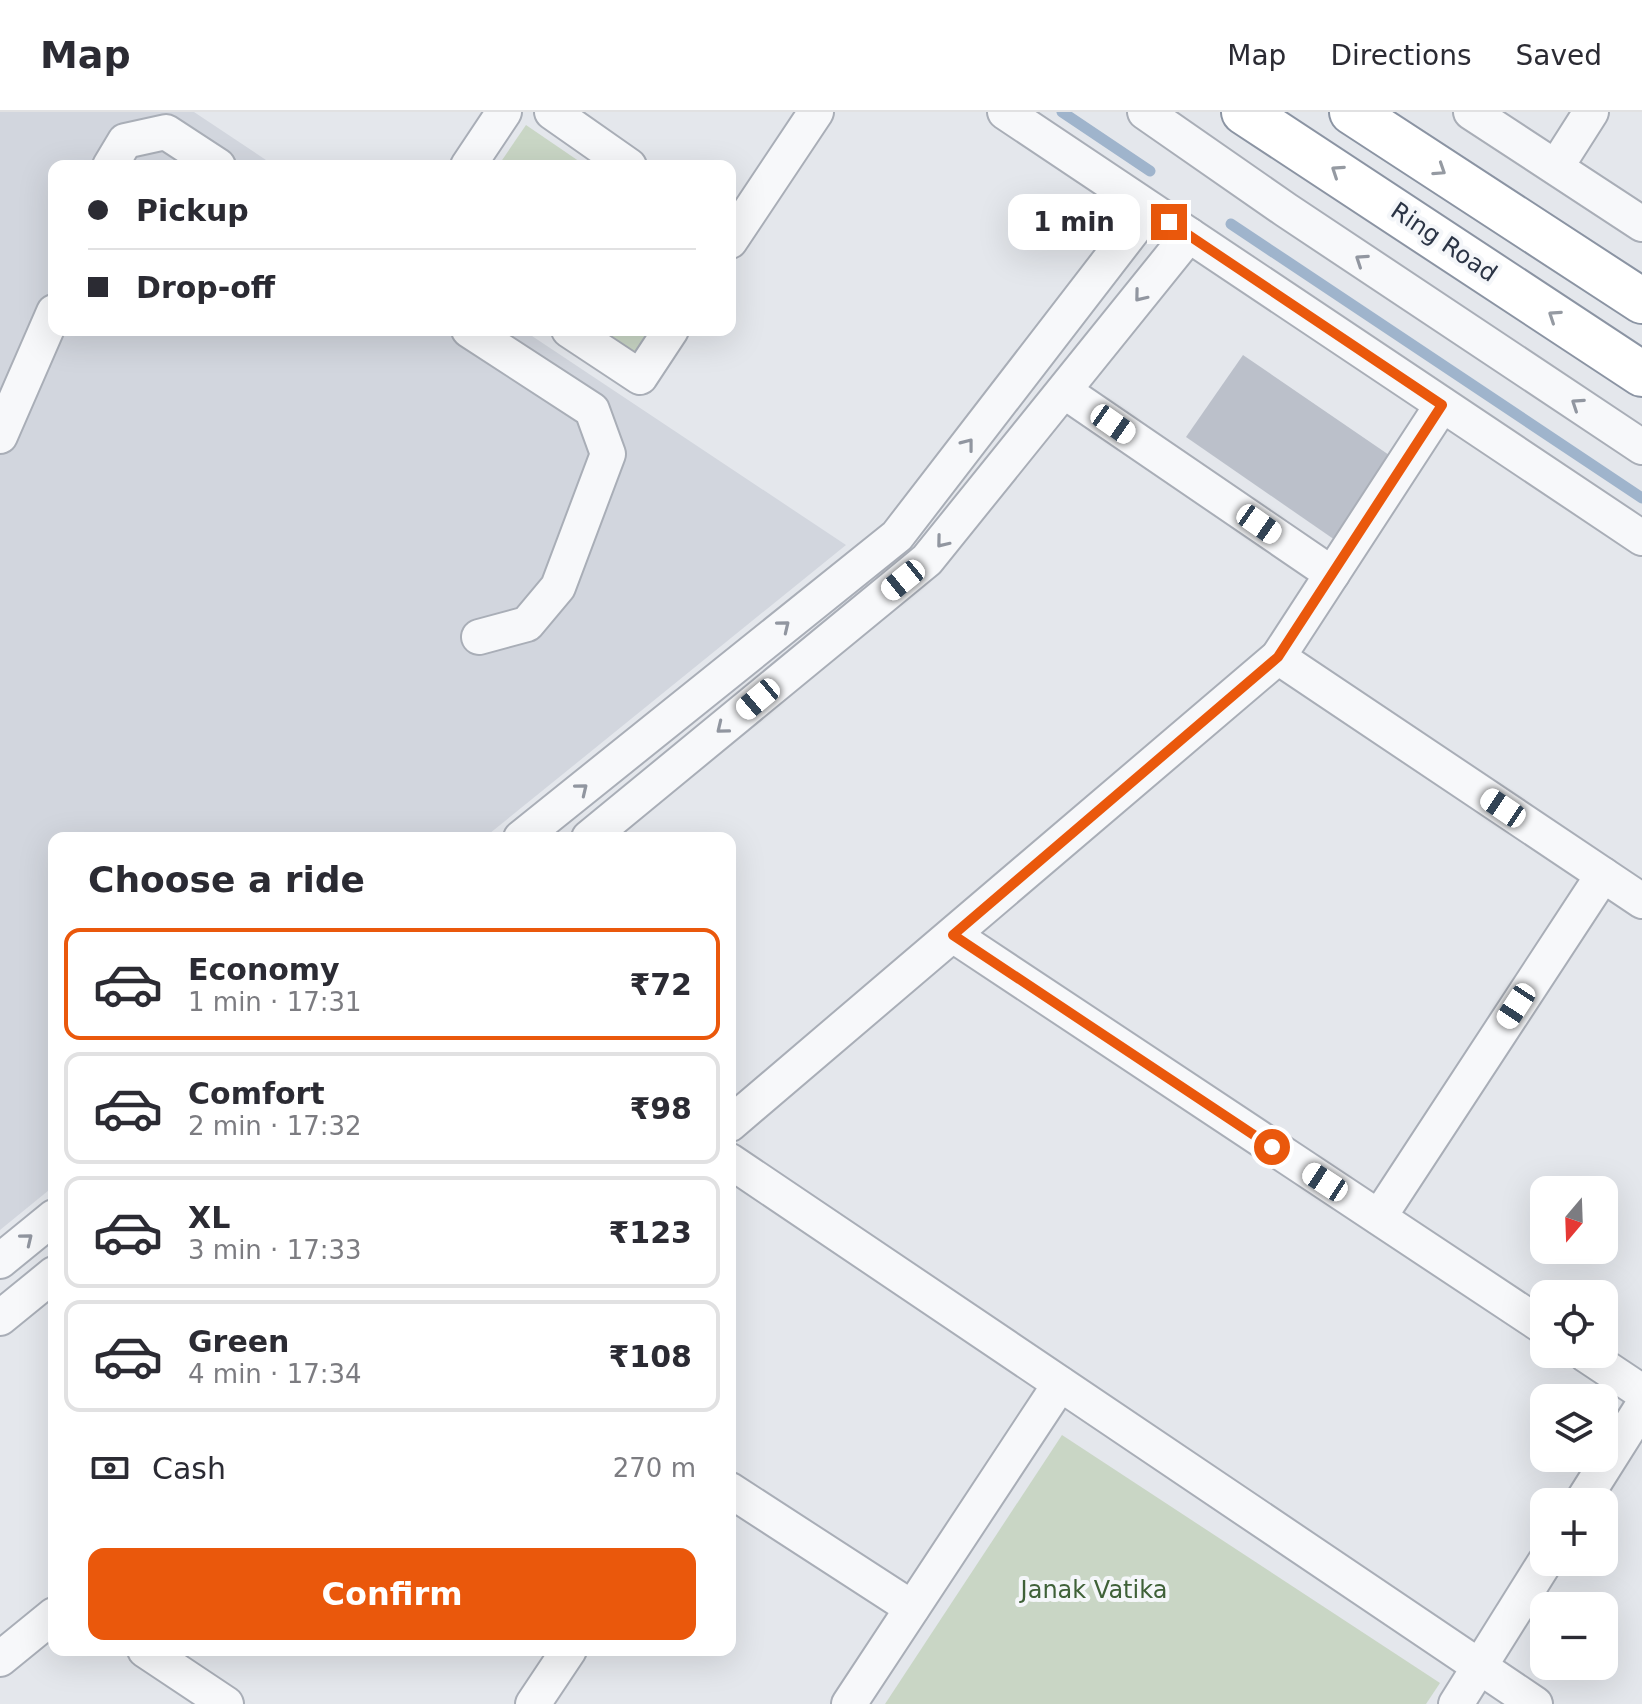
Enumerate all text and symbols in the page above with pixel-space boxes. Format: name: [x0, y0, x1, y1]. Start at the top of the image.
text: Map: [40, 33, 131, 77]
text: Map: [1227, 39, 1286, 72]
text: Directions: [1330, 39, 1471, 72]
text: Saved: [1515, 39, 1602, 72]
one-way arrow: [1432, 161, 1446, 176]
one-way arrow: [1332, 166, 1346, 181]
text: Pickup: [136, 193, 249, 228]
callout: 1 min: [1009, 194, 1141, 250]
street label: Ring Road: [1386, 196, 1502, 288]
route end: [1151, 204, 1187, 240]
text: 1 min: [1033, 207, 1115, 237]
one-way arrow: [1355, 254, 1369, 269]
text: Drop-off: [136, 270, 275, 305]
one-way arrow: [1135, 287, 1150, 301]
one-way arrow: [1548, 310, 1562, 325]
one-way arrow: [1571, 399, 1586, 414]
car: [1086, 400, 1140, 448]
one-way arrow: [958, 439, 972, 453]
car: [1232, 500, 1286, 548]
one-way arrow: [937, 533, 952, 547]
car: [877, 556, 929, 604]
one-way arrow: [775, 621, 789, 636]
car: [732, 674, 784, 724]
one-way arrow: [717, 718, 732, 733]
one-way arrow: [572, 784, 587, 799]
car: [1476, 785, 1530, 831]
text: Choose a ride: [88, 859, 365, 900]
icon: car: [92, 948, 164, 1020]
text: Economy: [188, 952, 340, 987]
text: ₹72: [629, 967, 692, 1002]
car: [1493, 979, 1539, 1033]
text: 1 min · 17:31: [188, 987, 362, 1017]
icon: car: [92, 1072, 164, 1144]
text: Comfort: [188, 1076, 325, 1111]
text: ₹98: [629, 1091, 692, 1126]
text: 2 min · 17:32: [188, 1111, 362, 1141]
route start: [1254, 1129, 1290, 1165]
car: [1298, 1159, 1352, 1205]
north arrow: [1530, 1176, 1618, 1264]
map controls: [1530, 1176, 1618, 1680]
icon: car: [92, 1196, 164, 1268]
text: XL: [188, 1200, 230, 1235]
text: ₹123: [609, 1215, 692, 1250]
one-way arrow: [18, 1234, 32, 1249]
text: 3 min · 17:33: [188, 1235, 362, 1265]
button: locate: [1530, 1280, 1618, 1368]
icon: car: [92, 1320, 164, 1392]
text: Green: [188, 1324, 289, 1359]
text: ₹108: [609, 1339, 692, 1374]
text: 4 min · 17:34: [188, 1359, 362, 1389]
button: layers: [1530, 1384, 1618, 1472]
icon: cash: [88, 1446, 132, 1490]
text: Cash: [152, 1451, 226, 1486]
text: 270 m: [613, 1453, 696, 1483]
button: +: [1530, 1488, 1618, 1576]
button: Confirm: [88, 1548, 696, 1640]
park label: Janak Vatika: [1019, 1576, 1167, 1604]
button: −: [1530, 1592, 1618, 1680]

